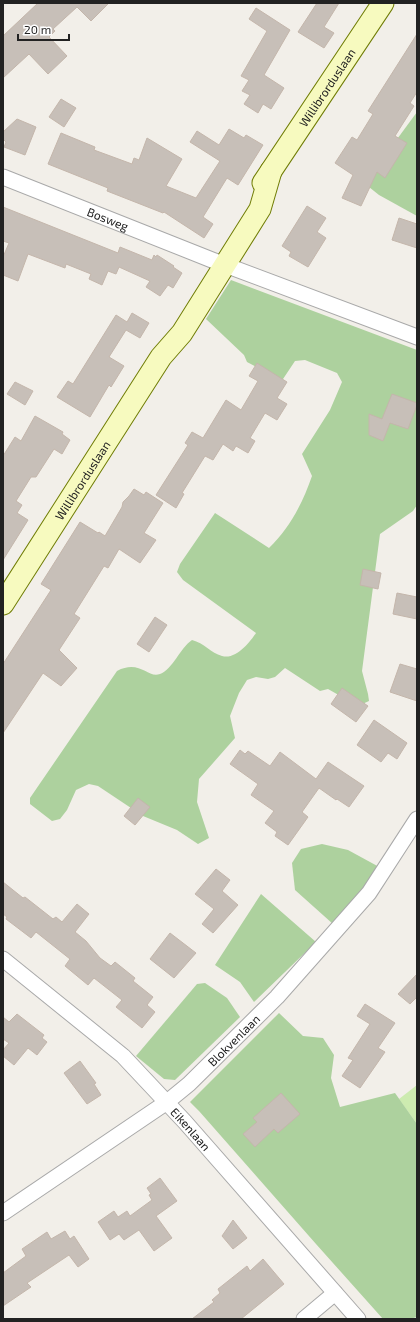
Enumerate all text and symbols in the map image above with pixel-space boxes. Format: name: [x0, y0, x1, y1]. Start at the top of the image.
scale bar: [18, 16, 69, 42]
text: 20 m: [24, 22, 51, 36]
street label: Willibrorduslaan: [296, 46, 358, 129]
street label: Bosweg: [85, 204, 131, 233]
street label: Willibrorduslaan: [52, 438, 113, 522]
street label: Blokvenlaan: [205, 1011, 262, 1069]
street label: Eikenlaan: [168, 1105, 214, 1153]

